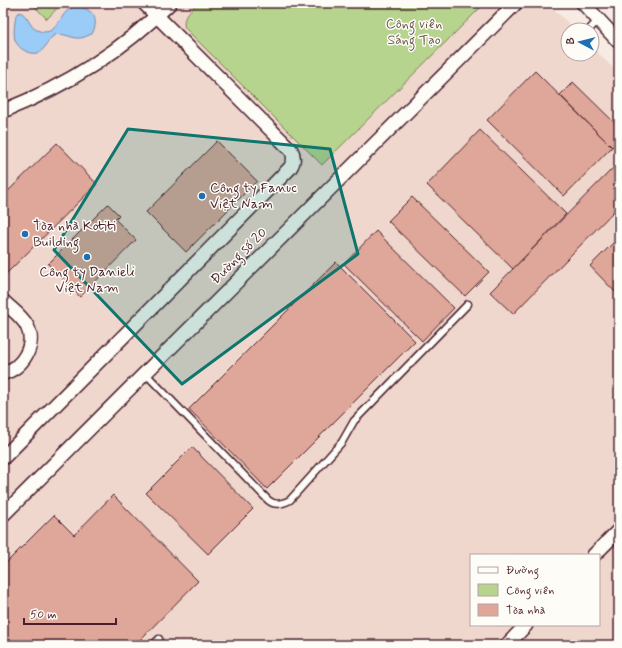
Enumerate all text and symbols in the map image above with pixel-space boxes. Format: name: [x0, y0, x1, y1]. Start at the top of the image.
park label: Công viên Sáng Tạo: [386, 15, 442, 51]
north arrow: [560, 22, 600, 62]
text: B: [564, 37, 578, 45]
place label: Công ty Fanuc Việt Nam: [210, 179, 297, 213]
marker: Công ty Fanuc Việt Nam: [197, 191, 207, 201]
place label: Tòa nhà Kotiti Building: [33, 217, 116, 253]
street label: Đường số 20: [207, 224, 272, 289]
marker: Tòa nhà Kotiti Building: [20, 229, 30, 239]
marker: Công ty Danieli Việt Nam: [82, 252, 92, 262]
place label: Công ty Danieli Việt Nam: [39, 263, 135, 297]
legend: [470, 554, 600, 626]
text: Đường: [506, 563, 539, 580]
text: Công viên: [506, 583, 554, 600]
scale bar: [24, 600, 116, 626]
text: Tòa nhà: [506, 603, 546, 619]
text: 50 m: [30, 607, 57, 623]

